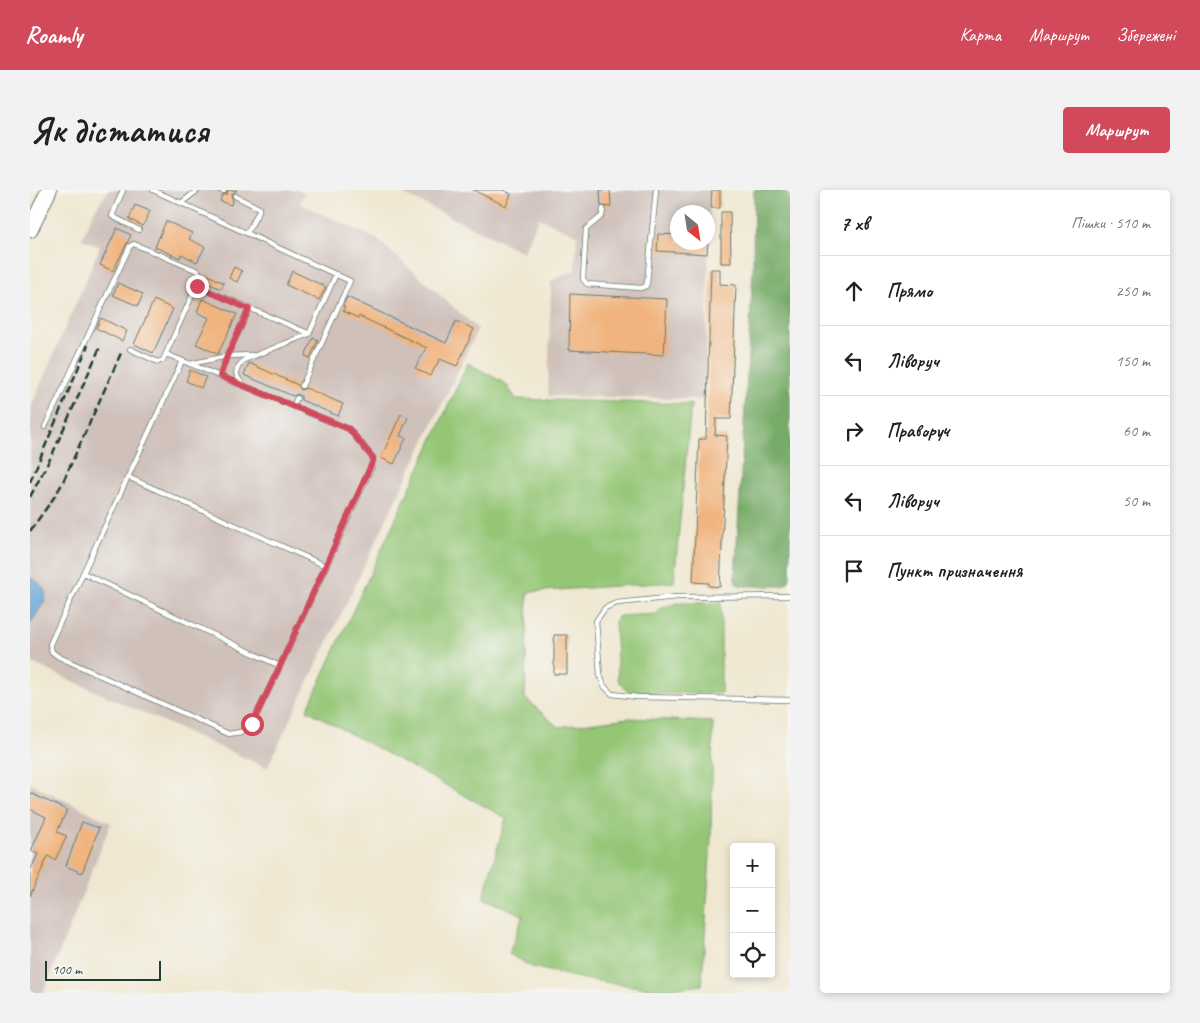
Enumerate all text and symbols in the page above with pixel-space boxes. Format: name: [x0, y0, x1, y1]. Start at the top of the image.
text: Roamly: [25, 20, 82, 50]
text: Карта: [960, 24, 1001, 46]
text: Маршрут: [1029, 24, 1088, 46]
text: Збережені: [1116, 24, 1175, 46]
button: Маршрут: [1063, 107, 1170, 153]
text: Як дістатися: [30, 108, 208, 153]
north arrow: [670, 205, 715, 250]
text: 7 хв: [840, 210, 869, 236]
text: Пішки · 510 m: [1071, 213, 1150, 233]
route end: [186, 275, 209, 298]
icon: ahead: [840, 277, 868, 305]
text: Прямо: [887, 279, 932, 303]
text: 250 m: [1116, 281, 1150, 301]
icon: left: [840, 347, 868, 375]
text: Ліворуч: [887, 349, 939, 373]
text: 150 m: [1116, 351, 1150, 371]
icon: right: [840, 417, 868, 445]
text: Праворуч: [887, 419, 949, 443]
text: 60 m: [1123, 421, 1150, 441]
icon: left: [840, 487, 868, 515]
text: Ліворуч: [887, 489, 939, 513]
text: 50 m: [1123, 491, 1150, 511]
icon: arrive: [840, 557, 868, 585]
text: Пункт призначення: [887, 559, 1022, 583]
route start: [241, 713, 264, 736]
map controls: [730, 843, 775, 978]
button: +: [730, 843, 775, 888]
button: −: [730, 888, 775, 933]
button: locate: [730, 933, 775, 978]
scale bar: [45, 958, 161, 981]
text: 100 m: [52, 961, 82, 978]

